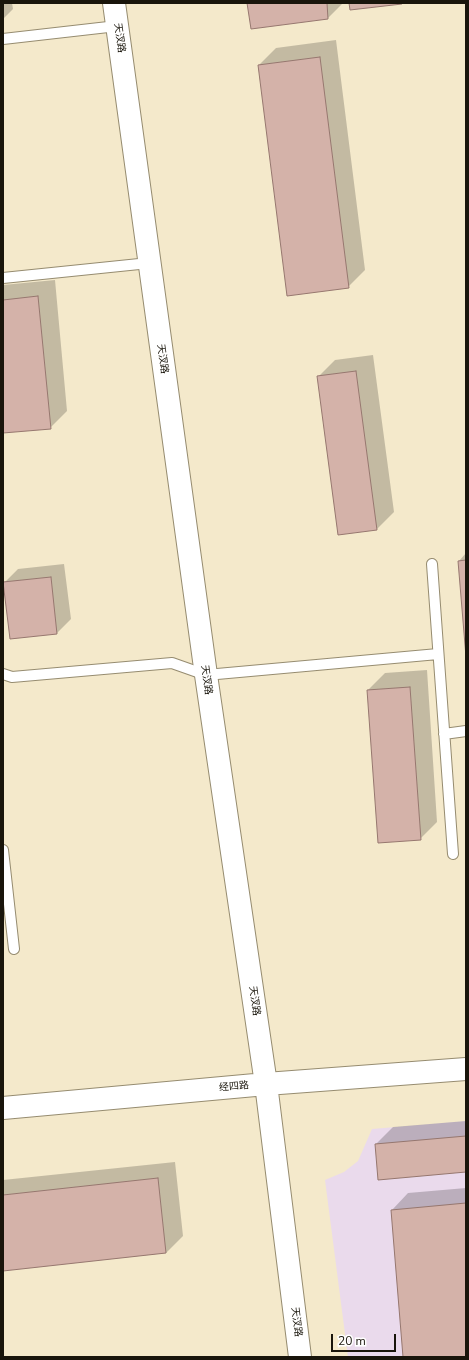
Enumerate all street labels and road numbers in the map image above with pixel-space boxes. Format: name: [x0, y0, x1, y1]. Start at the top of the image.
street label: 天汊路: [111, 22, 127, 54]
street label: 天汊路: [154, 343, 170, 375]
street label: 天汊路: [198, 664, 214, 696]
street label: 天汊路: [246, 985, 262, 1017]
street label: 经四路: [219, 1080, 249, 1094]
street label: 天汊路: [288, 1306, 304, 1338]

